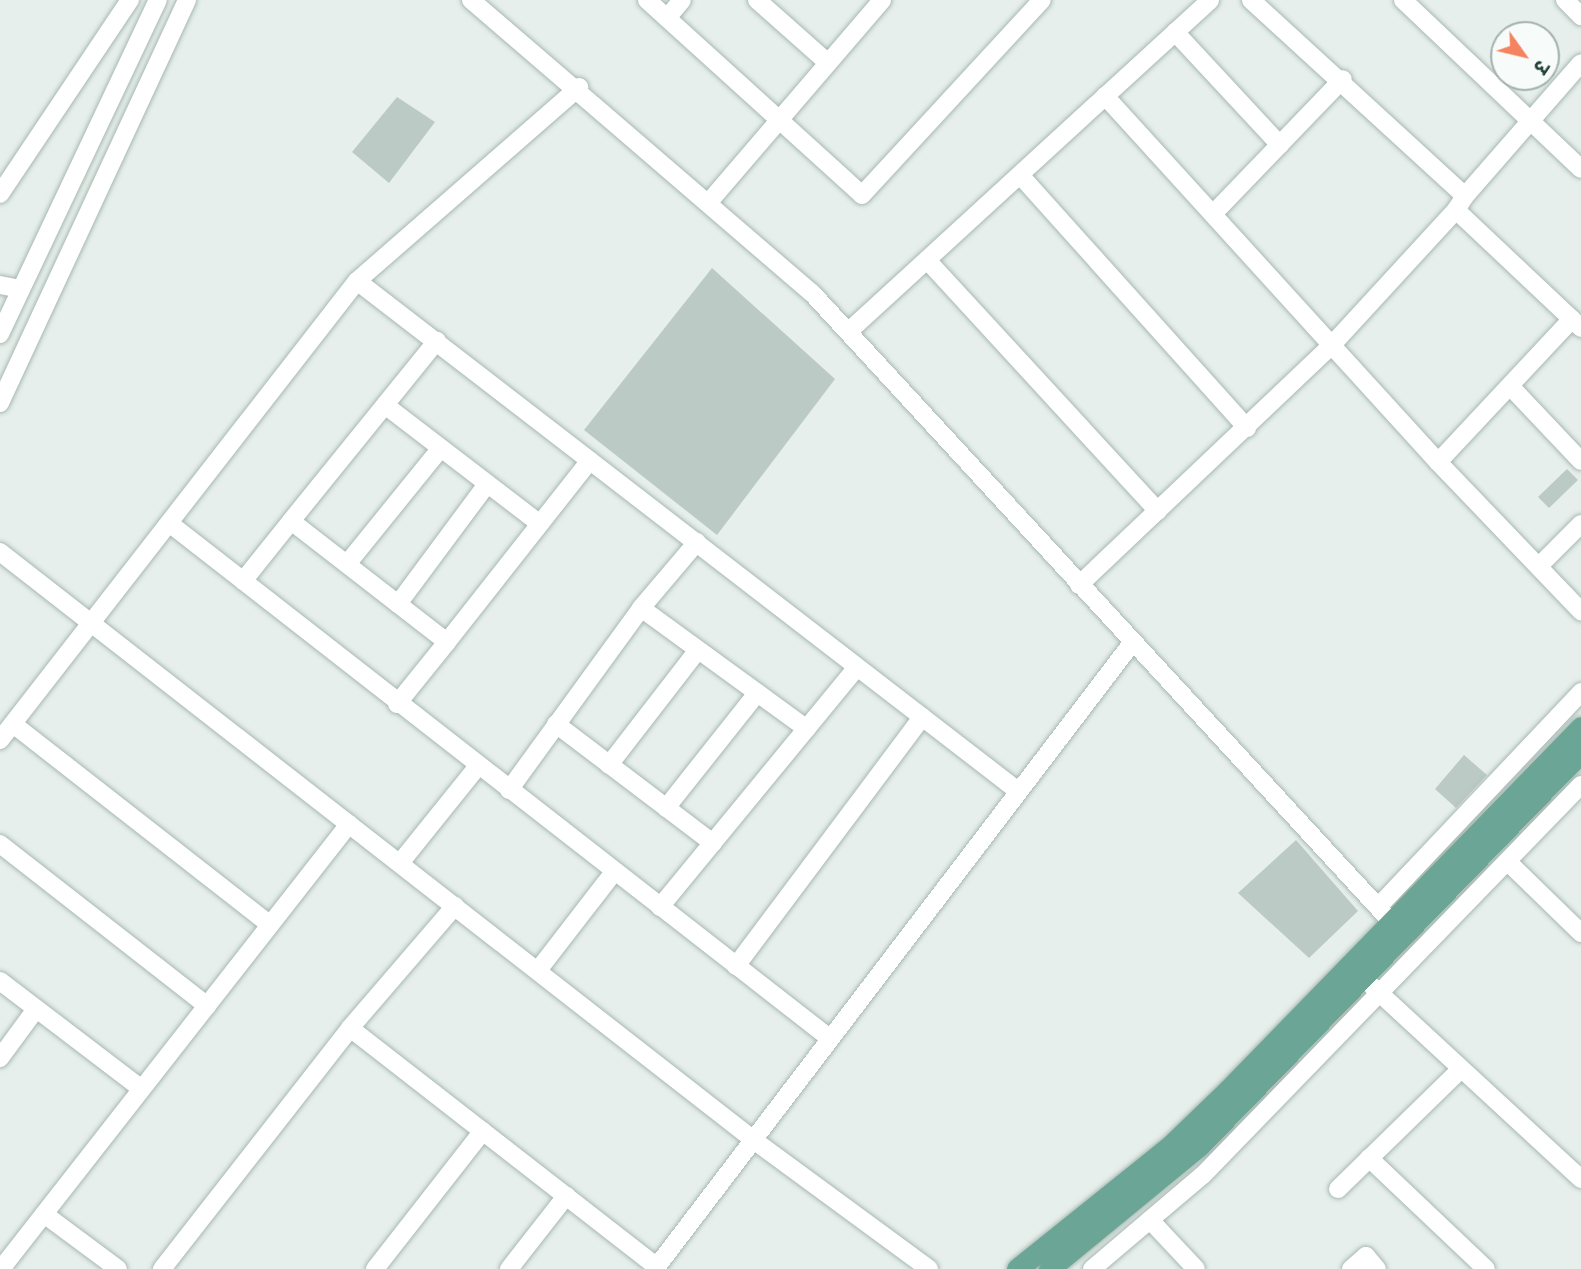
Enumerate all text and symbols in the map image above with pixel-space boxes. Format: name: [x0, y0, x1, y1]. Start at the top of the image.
north arrow: [1490, 21, 1560, 91]
text: उ: [1527, 55, 1555, 79]

